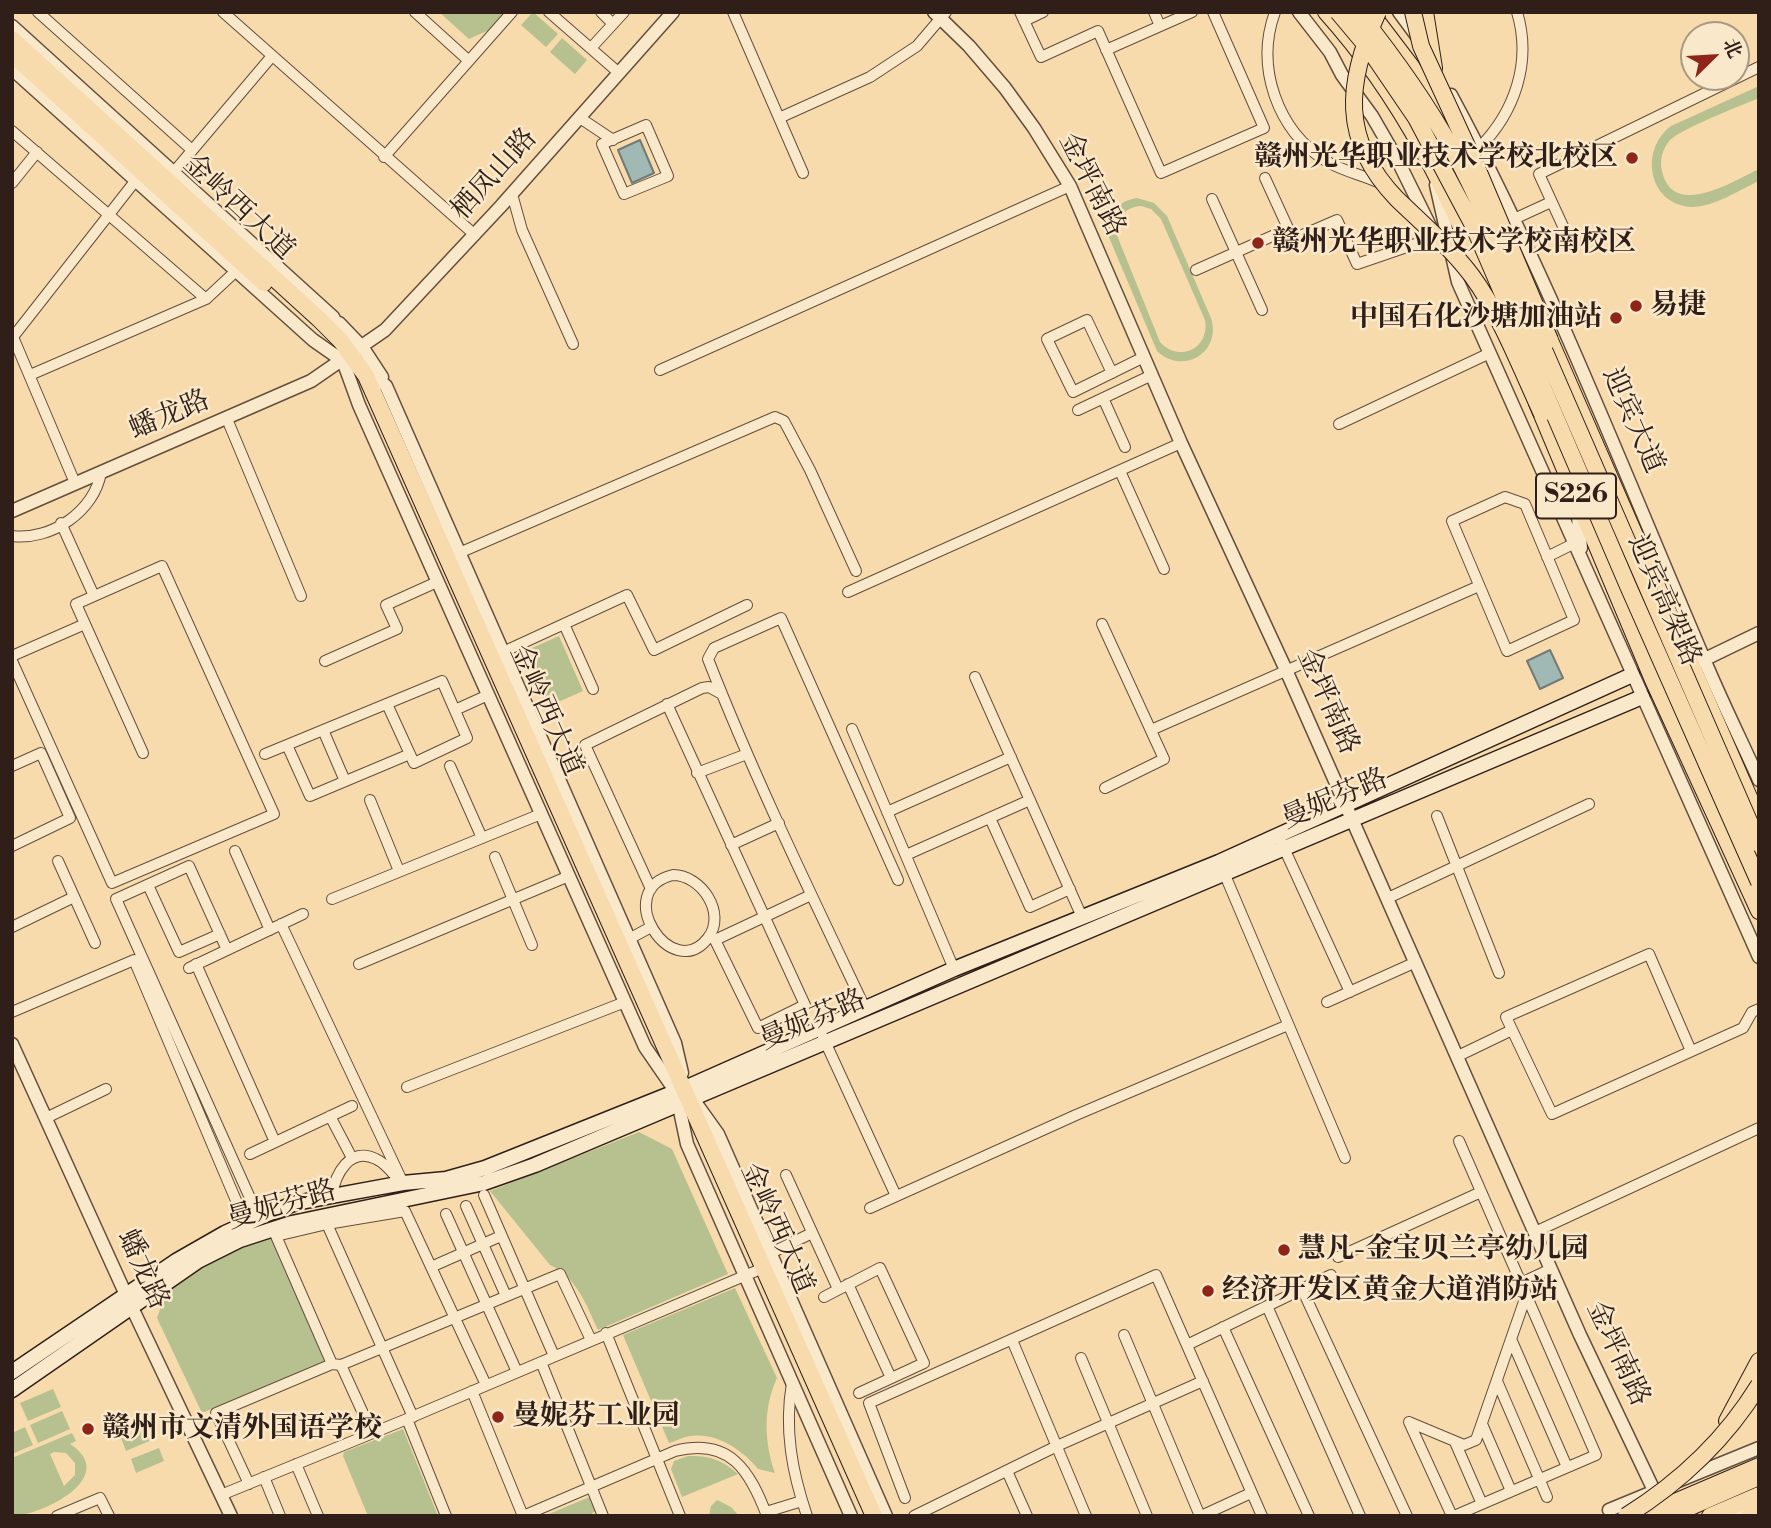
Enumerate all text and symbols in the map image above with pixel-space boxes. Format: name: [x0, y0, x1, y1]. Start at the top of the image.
north arrow: [1680, 21, 1750, 91]
text: 北: [1718, 35, 1747, 62]
street label: 栖凤山路: [445, 122, 545, 228]
street label: 金坪南路: [1051, 127, 1131, 243]
place label: 赣州光华职业技术学校北校区: [1254, 141, 1618, 175]
street label: 金岭西大道: [175, 148, 301, 268]
marker: 赣州光华职业技术学校北校区: [1624, 150, 1640, 166]
place label: 赣州光华职业技术学校南校区: [1272, 226, 1636, 260]
marker: 赣州光华职业技术学校南校区: [1250, 235, 1266, 251]
place label: 易捷: [1650, 289, 1706, 323]
marker: 易捷: [1628, 298, 1644, 314]
place label: 中国石化沙塘加油站: [1350, 301, 1602, 335]
marker: 中国石化沙塘加油站: [1608, 310, 1624, 326]
street label: 迎宾大道: [1594, 363, 1670, 479]
street label: 蟠龙路: [125, 384, 215, 448]
road number: S226: [1536, 474, 1616, 518]
street label: 迎宾高架路: [1619, 530, 1707, 672]
street label: 金岭西大道: [501, 640, 589, 782]
street label: 金坪南路: [1289, 644, 1365, 760]
street label: 曼妮芬路: [1277, 763, 1393, 837]
street label: 曼妮芬路: [755, 984, 871, 1058]
street label: 金岭西大道: [732, 1158, 820, 1300]
street label: 曼妮芬路: [224, 1174, 340, 1238]
street label: 蟠龙路: [109, 1225, 175, 1315]
place label: 慧凡-金宝贝兰亭幼儿园: [1298, 1233, 1589, 1267]
marker: 慧凡-金宝贝兰亭幼儿园: [1276, 1242, 1292, 1258]
place label: 经济开发区黄金大道消防站: [1222, 1274, 1558, 1308]
marker: 经济开发区黄金大道消防站: [1200, 1283, 1216, 1299]
street label: 金坪南路: [1578, 1296, 1656, 1412]
place label: 曼妮芬工业园: [512, 1400, 680, 1434]
marker: 曼妮芬工业园: [490, 1409, 506, 1425]
place label: 赣州市文清外国语学校: [102, 1412, 382, 1446]
marker: 赣州市文清外国语学校: [80, 1421, 96, 1437]

